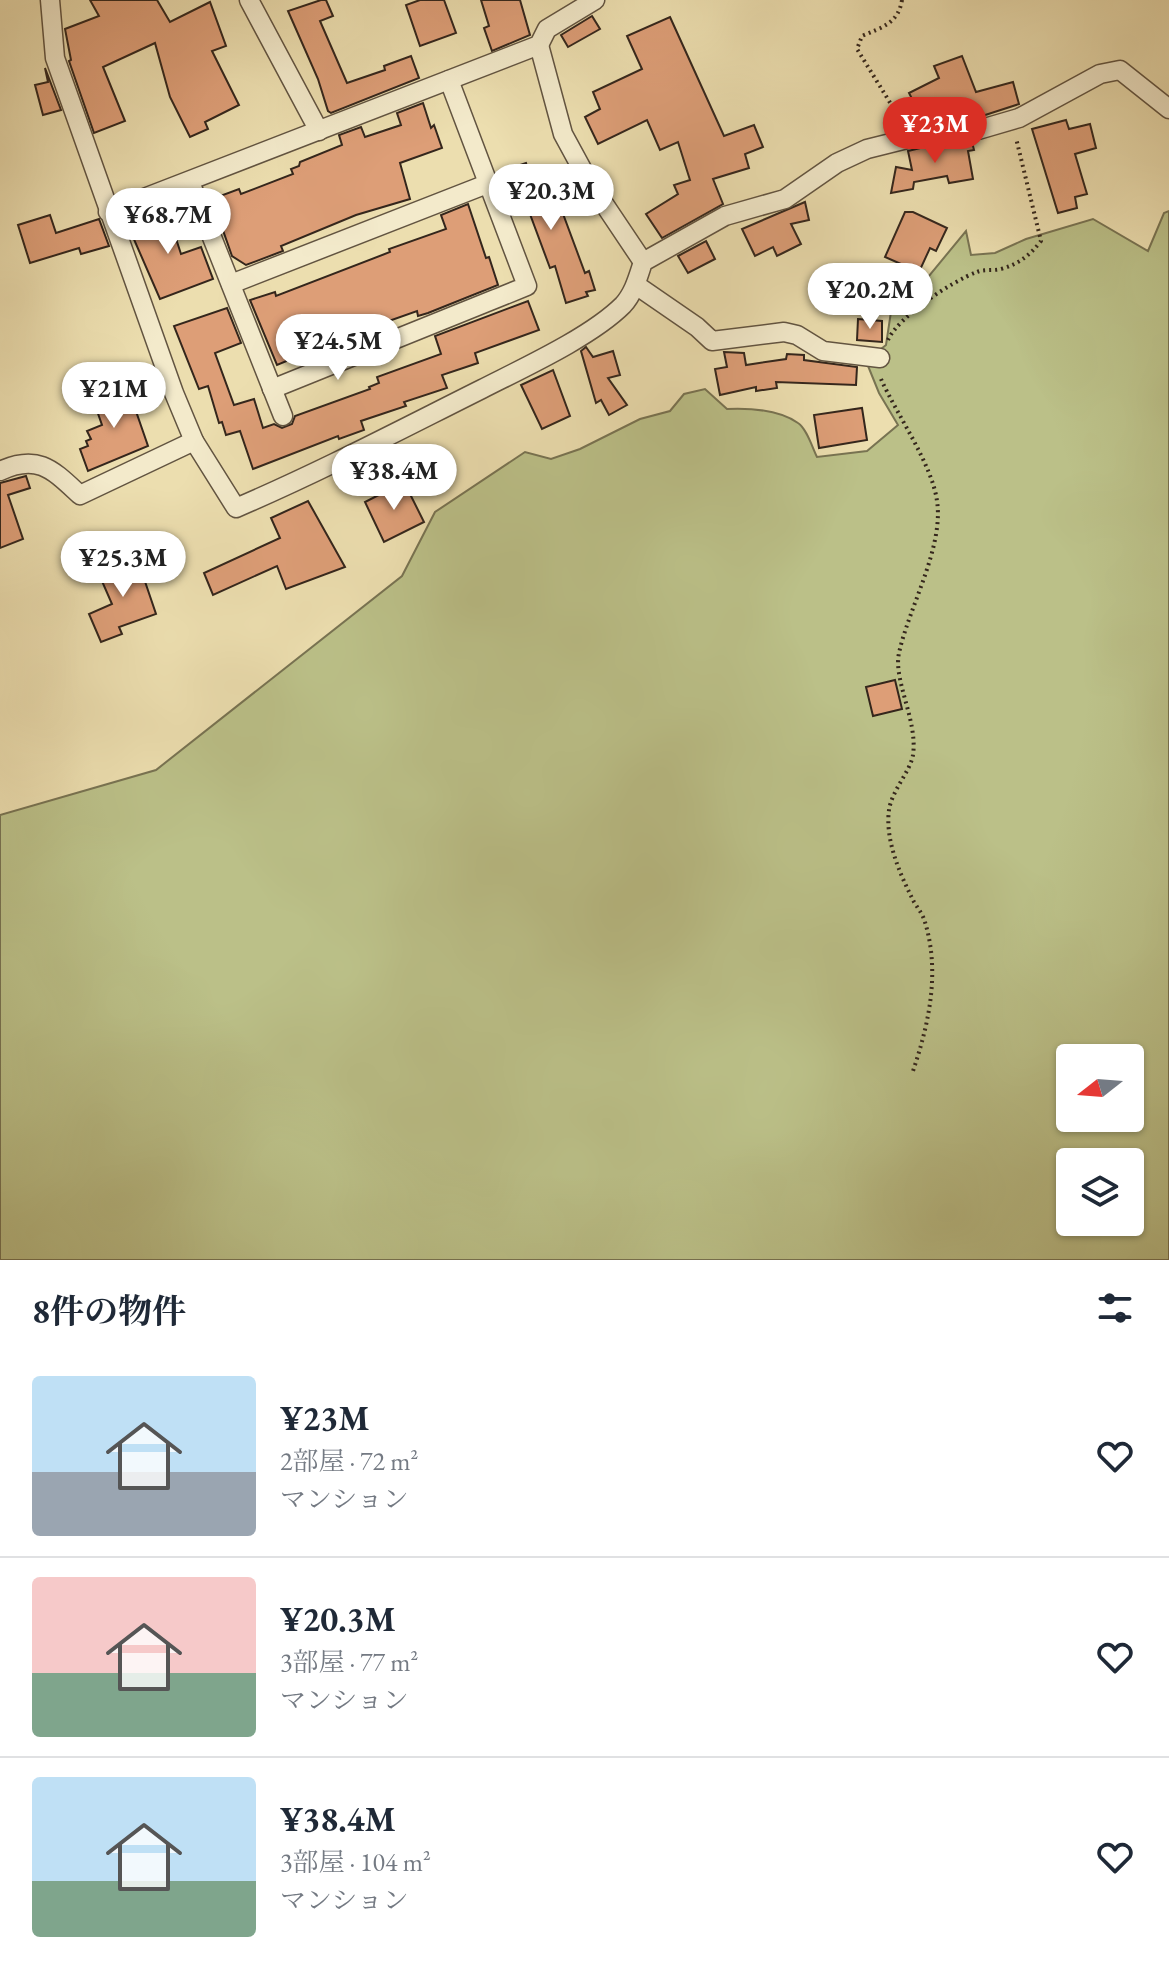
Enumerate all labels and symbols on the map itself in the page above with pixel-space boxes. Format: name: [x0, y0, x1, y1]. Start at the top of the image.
pin: ¥23M: [888, 97, 982, 165]
pin: ¥20.3M: [486, 164, 616, 232]
pin: ¥68.7M: [103, 188, 233, 256]
pin: ¥20.2M: [805, 263, 935, 331]
pin: ¥24.5M: [273, 314, 403, 382]
pin: ¥21M: [67, 362, 161, 430]
pin: ¥38.4M: [329, 444, 459, 512]
pin: ¥25.3M: [58, 531, 188, 599]
north arrow: [1056, 1044, 1144, 1132]

